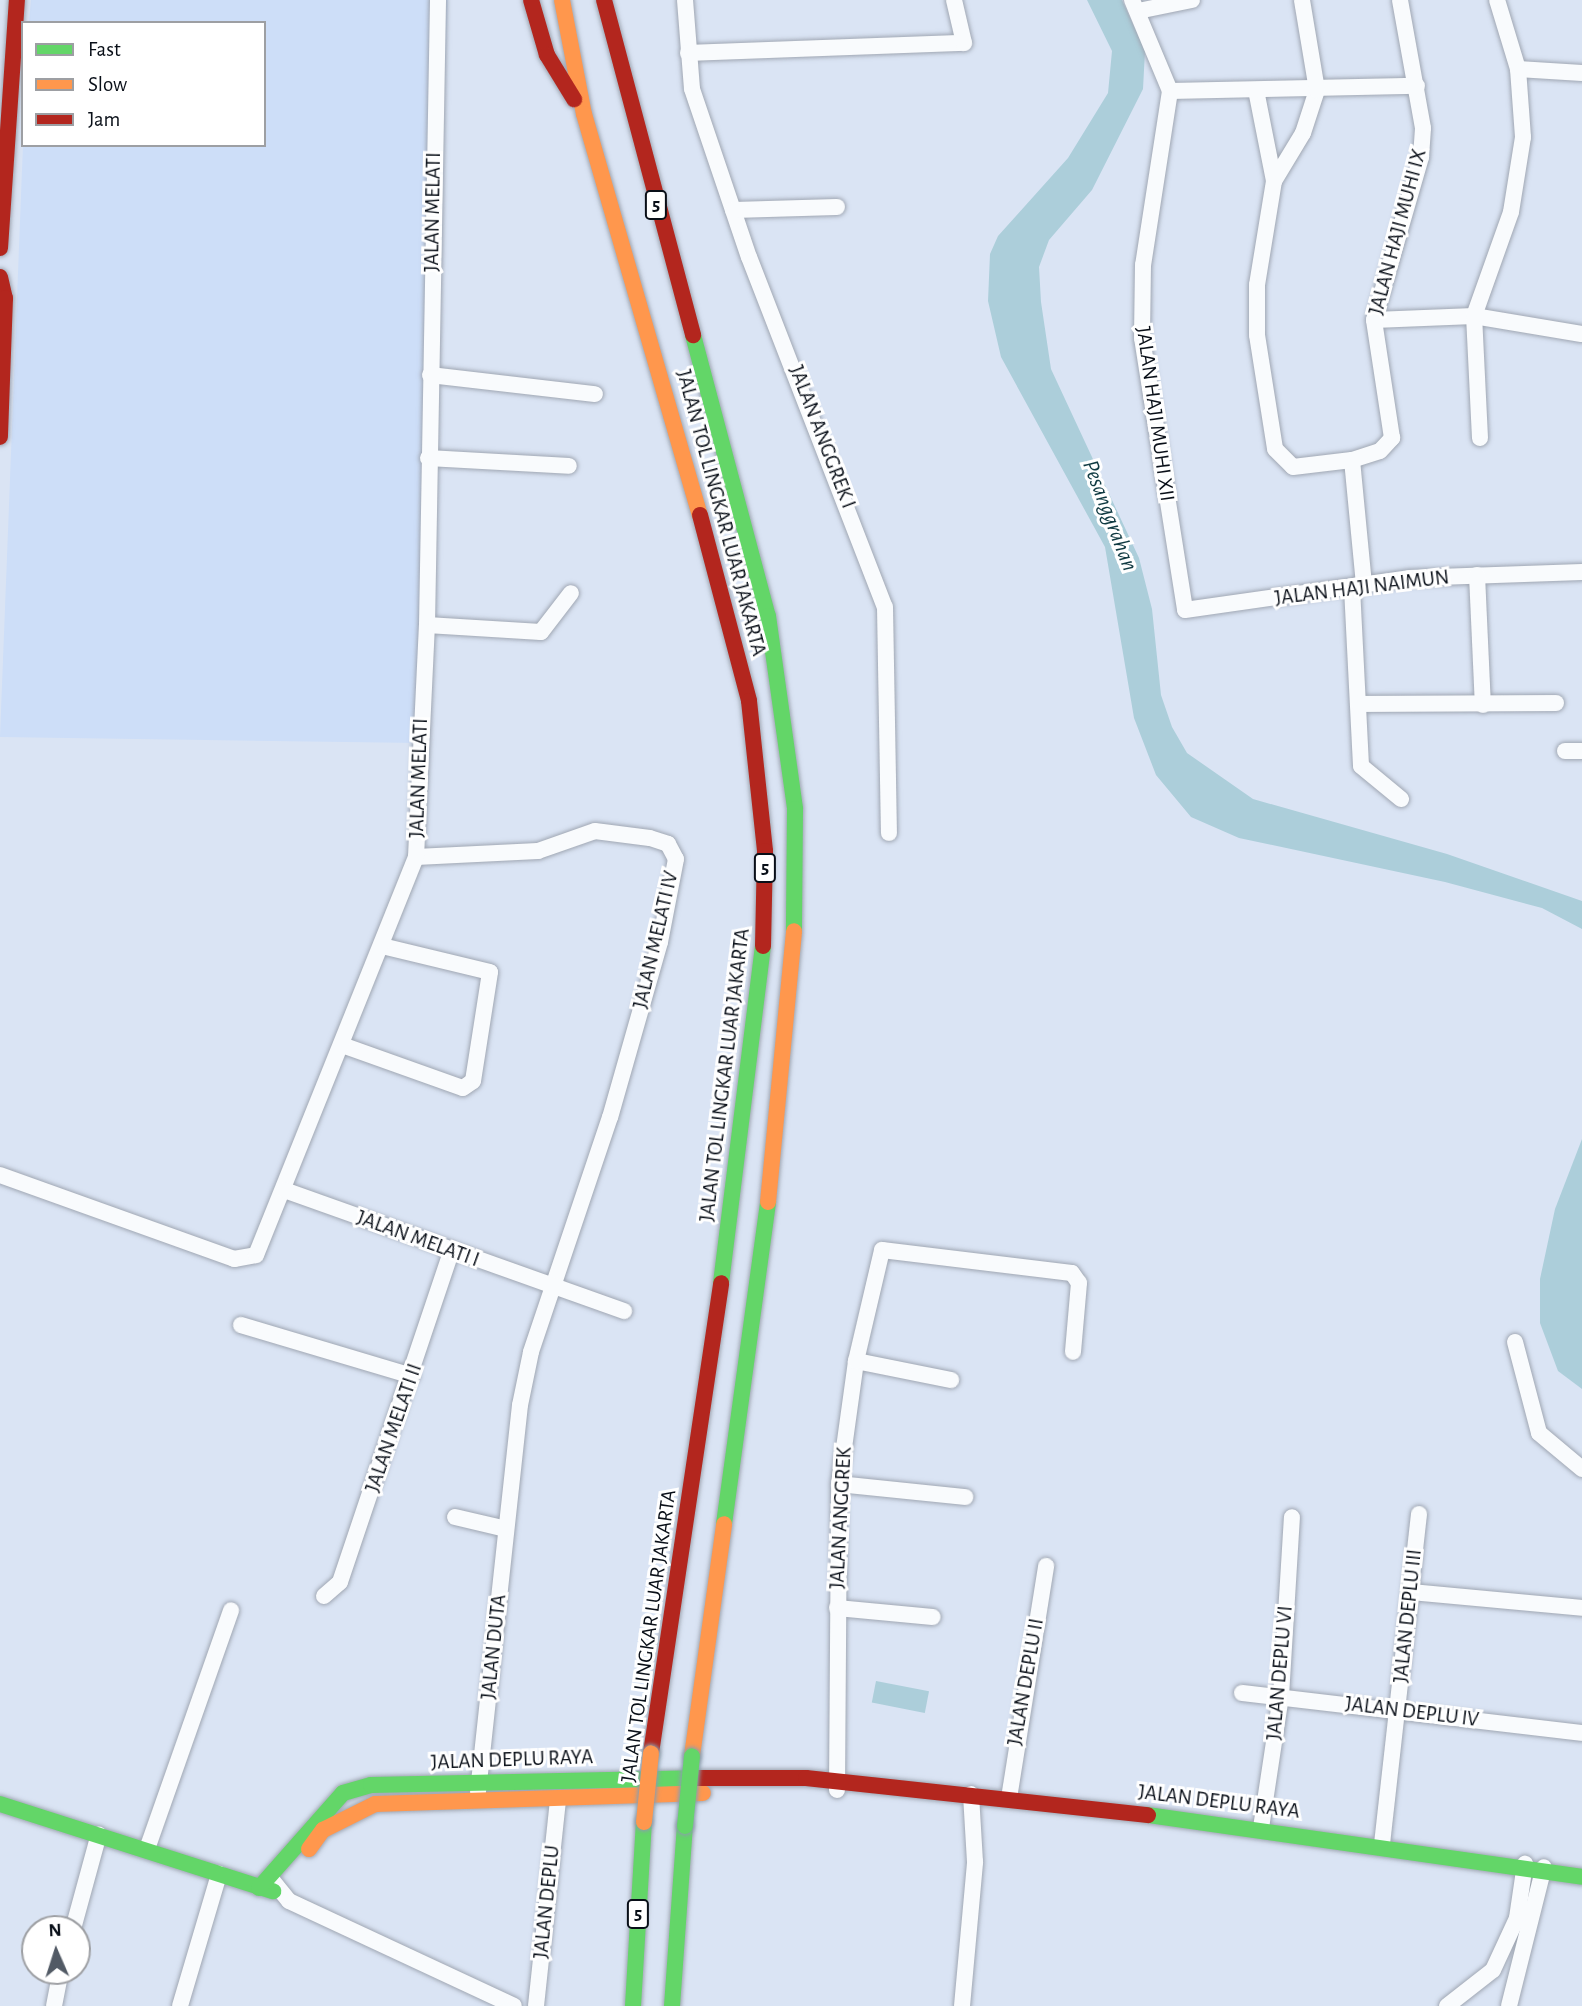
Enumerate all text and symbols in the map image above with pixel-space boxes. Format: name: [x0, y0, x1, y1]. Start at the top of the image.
legend: [21, 21, 266, 147]
text: Fast: [88, 39, 121, 60]
text: Slow: [88, 74, 127, 95]
text: Jam: [88, 109, 120, 130]
street label: JALAN HAJI MUHI IX: [1364, 146, 1432, 318]
street label: JALAN MELATI: [419, 152, 447, 272]
road number: 5: [644, 190, 668, 220]
street label: JALAN HAJI MUHI XII: [1130, 325, 1180, 503]
street label: JALAN ANGGREK I: [783, 362, 861, 512]
street label: JALAN TOL LINGKAR LUAR JAKARTA: [671, 367, 771, 659]
water label: Pesanggrahan: [1075, 457, 1143, 575]
street label: JALAN HAJI NAIMUN: [1273, 565, 1451, 611]
street label: JALAN MELATI: [404, 718, 434, 838]
road number: 5: [753, 852, 777, 884]
street label: JALAN MELATI IV: [628, 869, 684, 1011]
street label: JALAN TOL LINGKAR LUAR JAKARTA: [695, 927, 755, 1223]
street label: JALAN MELATI I: [353, 1205, 483, 1273]
street label: JALAN MELATI II: [360, 1360, 428, 1496]
street label: JALAN ANGGREK: [825, 1446, 857, 1590]
street label: JALAN TOL LINGKAR LUAR JAKARTA: [616, 1488, 682, 1784]
street label: JALAN DEPLU III: [1388, 1548, 1428, 1684]
street label: JALAN DUTA: [476, 1593, 512, 1701]
street label: JALAN DEPLU VI: [1262, 1605, 1298, 1741]
street label: JALAN DEPLU II: [1002, 1617, 1050, 1747]
street label: JALAN DEPLU IV: [1344, 1691, 1480, 1733]
street label: JALAN DEPLU RAYA: [430, 1745, 594, 1775]
street label: JALAN DEPLU RAYA: [1137, 1780, 1301, 1824]
street label: JALAN DEPLU: [529, 1844, 565, 1960]
road number: 5: [626, 1898, 650, 1930]
north arrow: [21, 1915, 91, 1985]
text: N: [48, 1921, 62, 1940]

